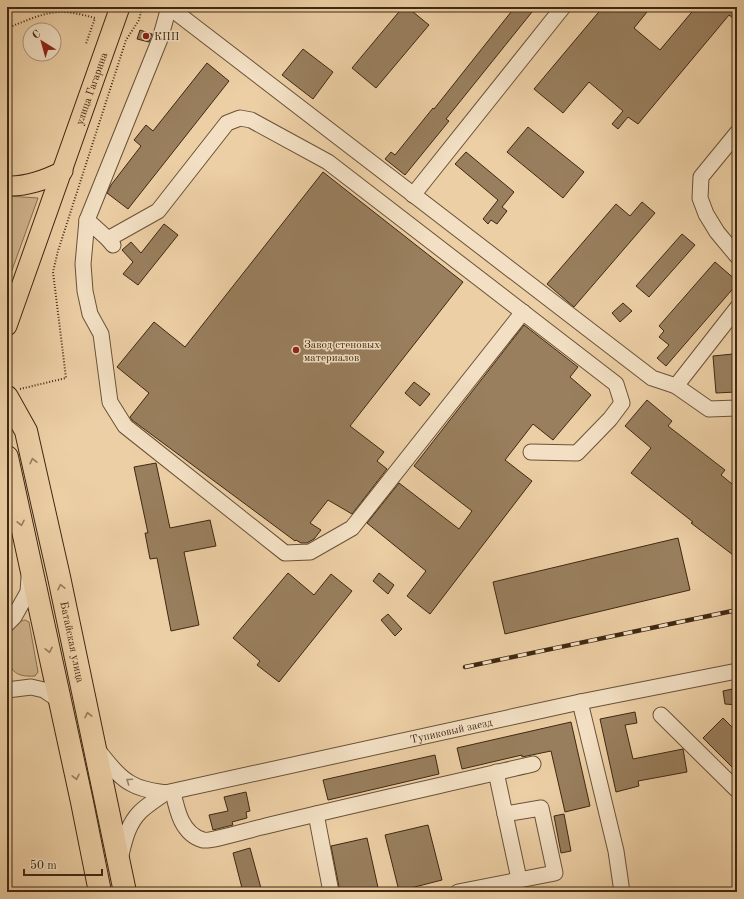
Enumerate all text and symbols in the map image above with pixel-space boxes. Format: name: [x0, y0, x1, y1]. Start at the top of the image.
north arrow: [22, 22, 62, 62]
text: С: [31, 29, 43, 42]
marker: КПП: [141, 31, 151, 41]
place label: КПП: [154, 32, 180, 43]
street label: улица Гагарина: [75, 51, 111, 127]
place label: Завод стеновых материалов: [304, 340, 380, 364]
marker: Завод стеновых материалов: [291, 345, 301, 355]
one-way arrow: [29, 457, 37, 464]
one-way arrow: [17, 520, 25, 526]
one-way arrow: [58, 584, 66, 591]
street label: Батайская улица: [57, 601, 85, 684]
one-way arrow: [44, 647, 52, 653]
one-way arrow: [84, 712, 92, 718]
street label: Тупиковый заезд: [409, 717, 494, 746]
one-way arrow: [72, 774, 80, 780]
one-way arrow: [126, 779, 133, 786]
scale bar: [24, 851, 102, 877]
text: 50 m: [30, 859, 57, 872]

